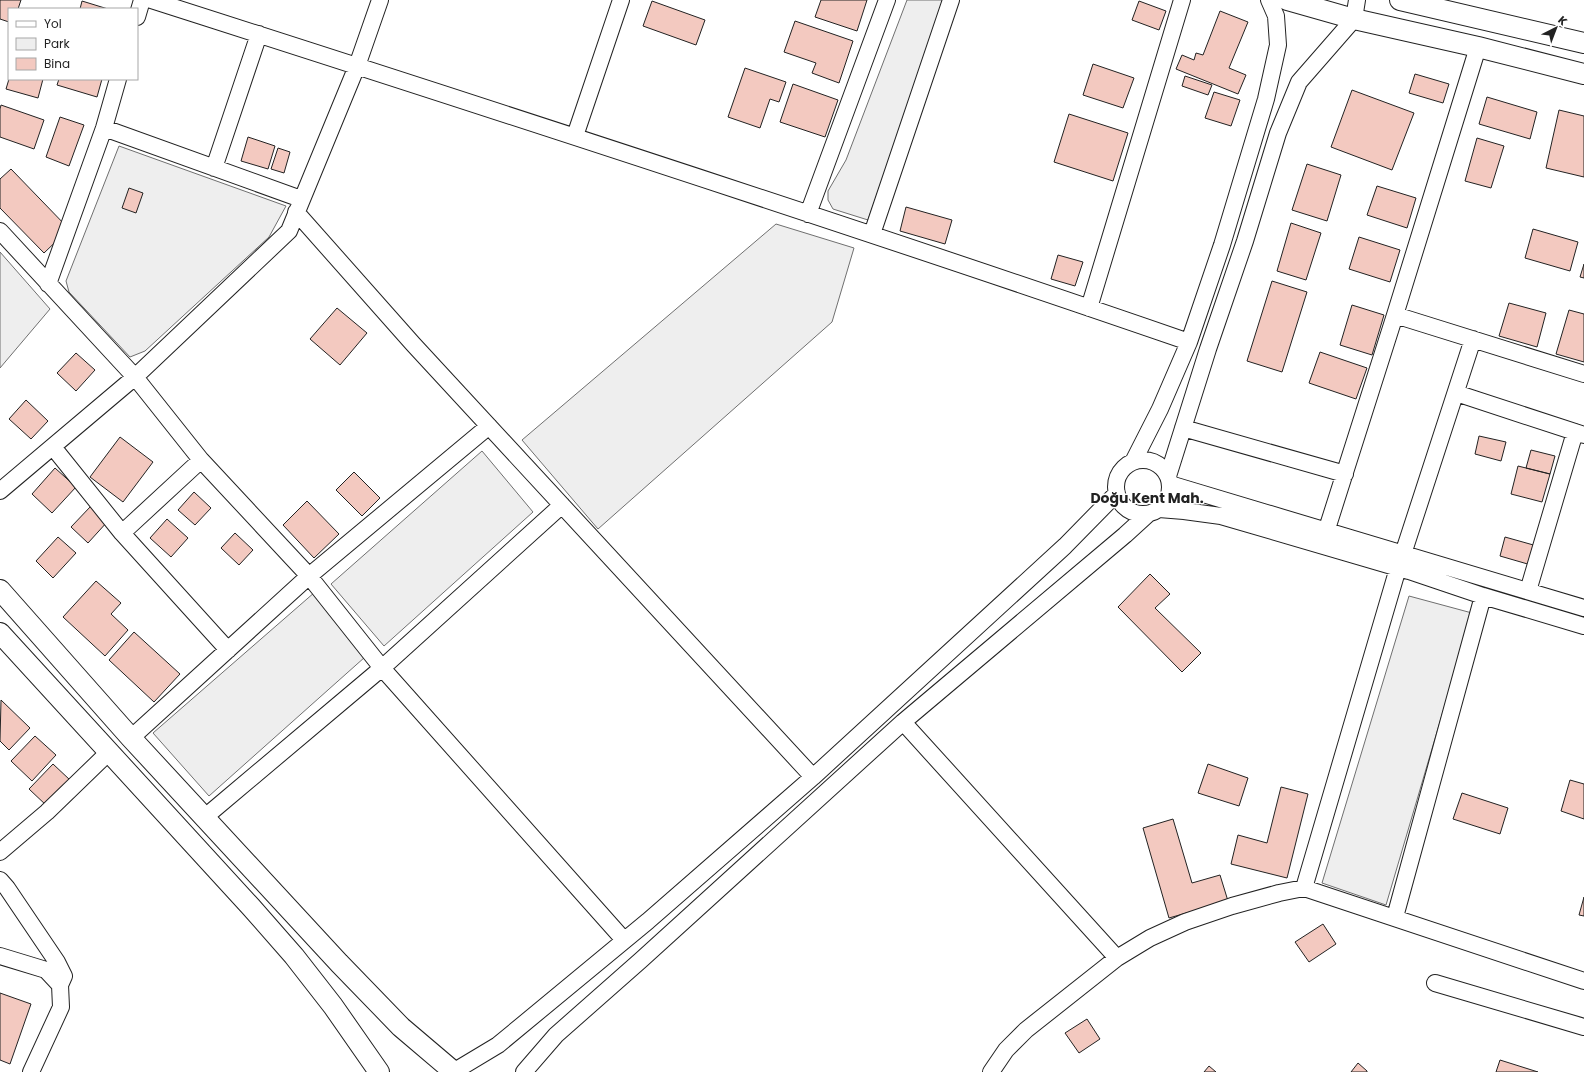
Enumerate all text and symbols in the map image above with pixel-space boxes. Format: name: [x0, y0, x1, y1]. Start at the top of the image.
legend: [8, 8, 138, 80]
north arrow: [1536, 8, 1576, 48]
text: K: [1554, 12, 1571, 29]
text: Yol: [44, 15, 62, 32]
text: Park: [44, 35, 71, 52]
text: Bina: [44, 55, 70, 72]
district label: Doğu Kent Mah.: [1090, 488, 1204, 508]

